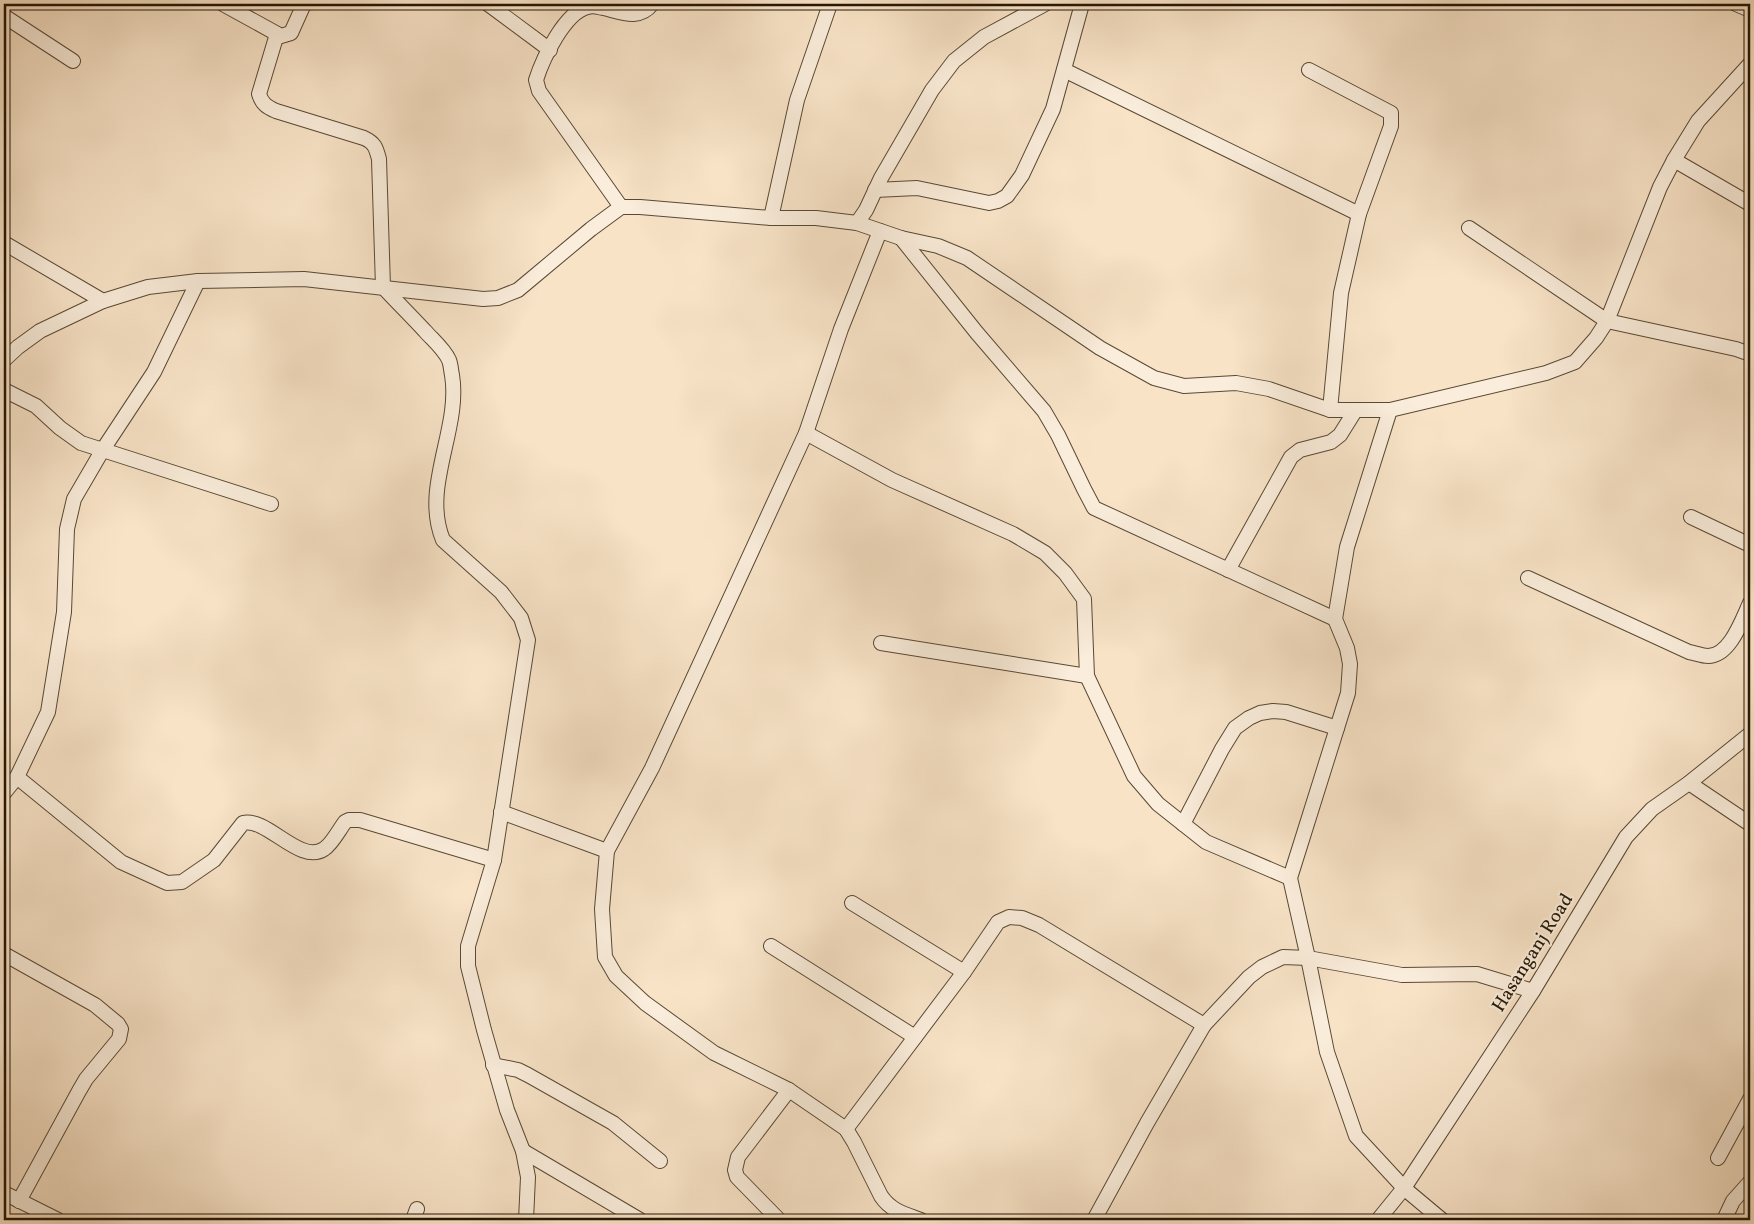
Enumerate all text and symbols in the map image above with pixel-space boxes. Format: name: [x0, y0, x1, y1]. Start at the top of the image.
street label: Hasanganj Road: [1486, 889, 1580, 1017]

